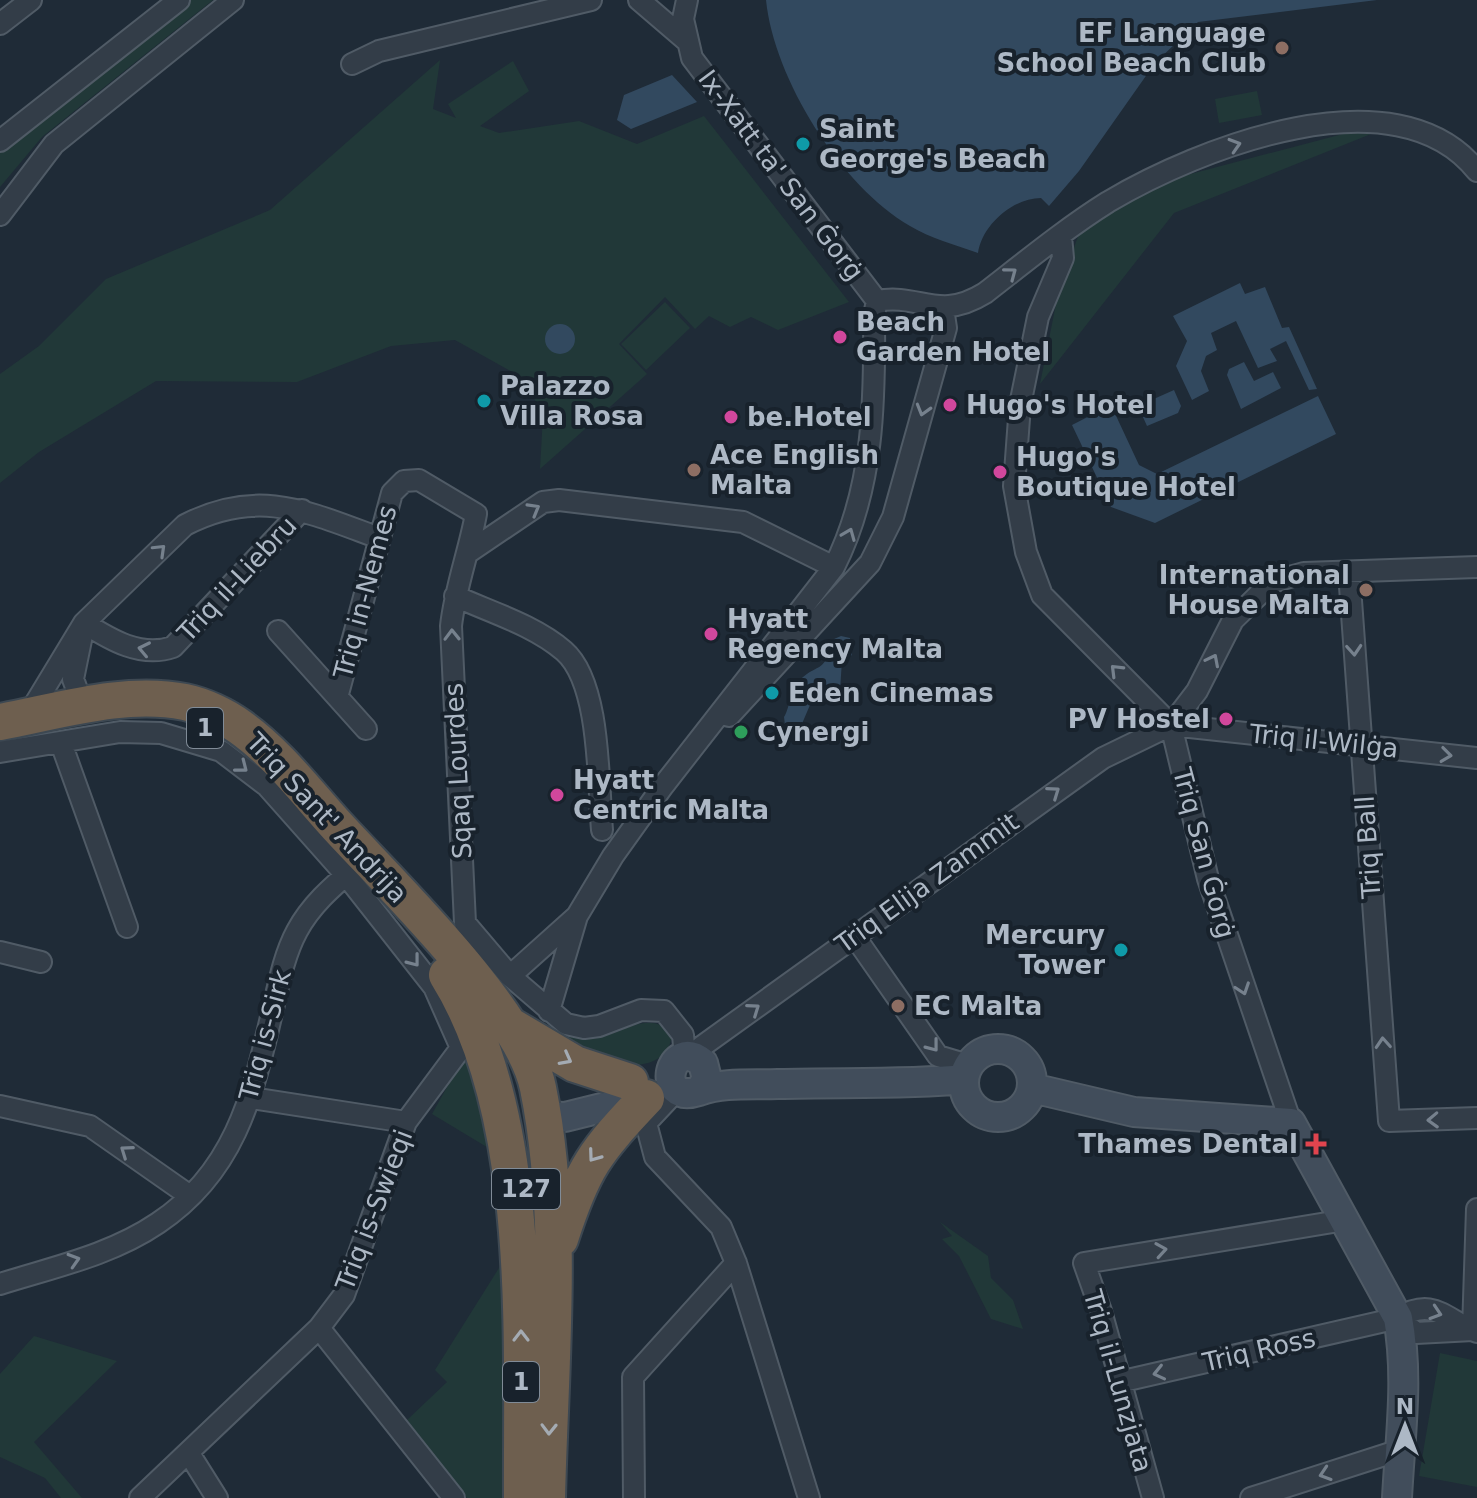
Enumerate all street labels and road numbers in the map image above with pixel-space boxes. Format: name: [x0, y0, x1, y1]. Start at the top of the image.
street label: Ix-Xatt ta' San Ġorġ: [692, 63, 871, 286]
street label: Triq in-Nemes: [327, 502, 403, 683]
street label: Triq il-Liebru: [171, 510, 303, 648]
street label: Sqaq Lourdes: [438, 682, 478, 860]
road number: 1: [187, 708, 223, 748]
street label: Triq il-Wilġa: [1247, 718, 1400, 764]
street label: Triq Sant' Andrija: [240, 726, 413, 909]
street label: Triq San Ġorġ: [1167, 763, 1242, 941]
street label: Triq Ball: [1349, 795, 1387, 900]
street label: Triq Elija Zammit: [829, 807, 1024, 960]
street label: Triq is-Sirk: [233, 966, 297, 1105]
street label: Triq is-Swieqi: [329, 1125, 418, 1295]
road number: 127: [492, 1169, 560, 1209]
street label: Triq il-Lunzjata: [1077, 1285, 1158, 1476]
street label: Triq Ross: [1199, 1322, 1318, 1378]
road number: 1: [503, 1362, 539, 1402]

